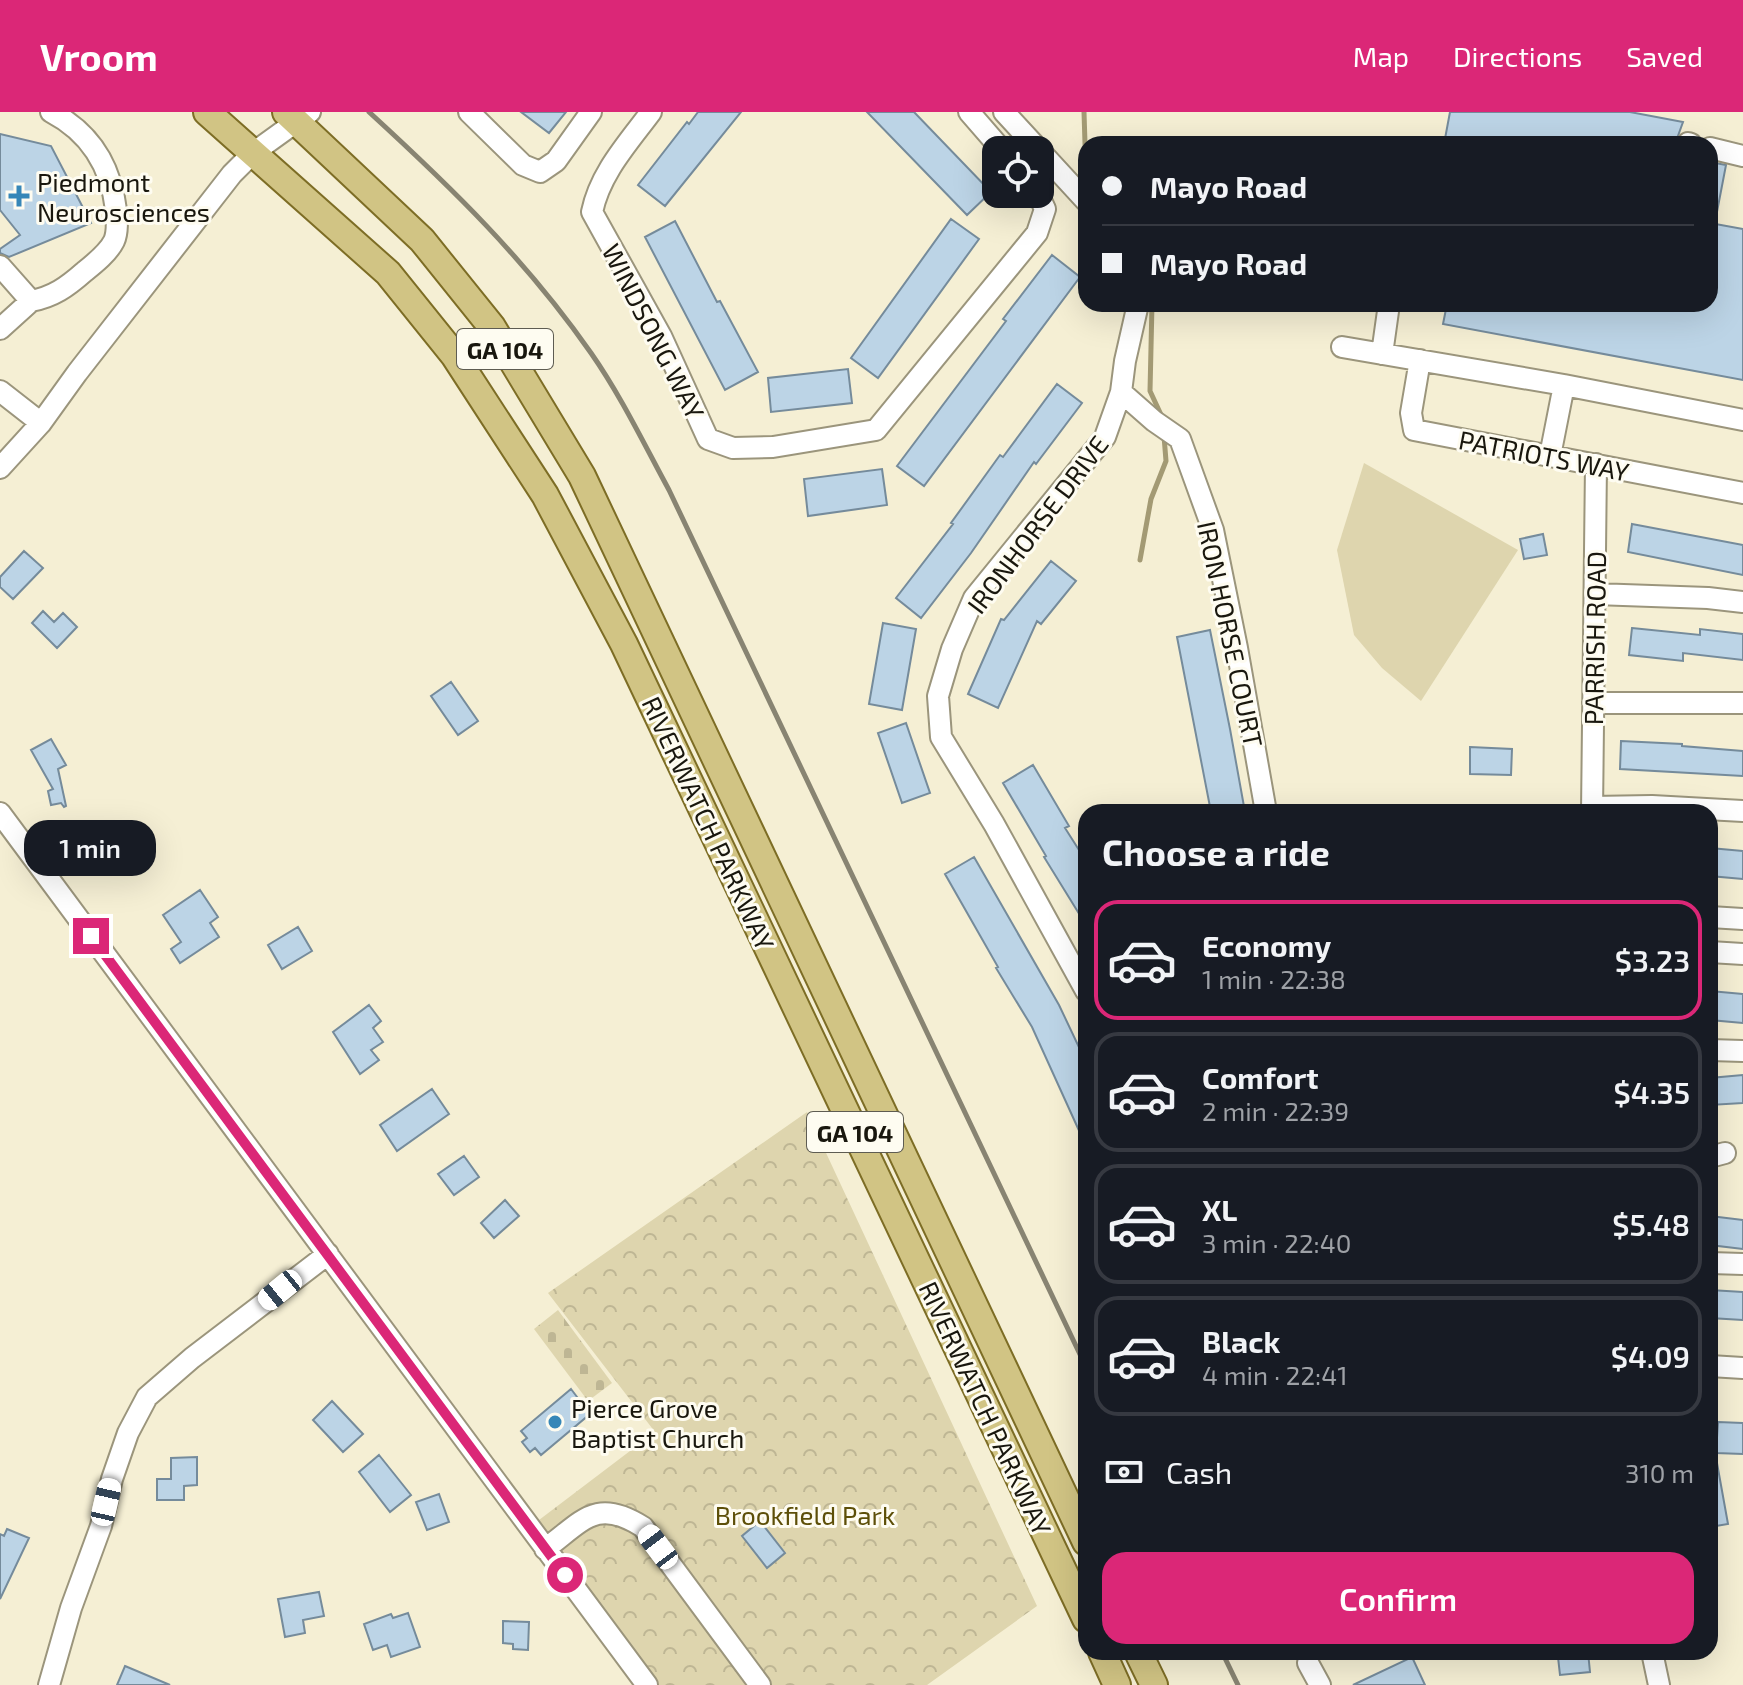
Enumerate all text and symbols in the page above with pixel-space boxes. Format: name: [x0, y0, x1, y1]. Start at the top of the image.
text: Vroom: [40, 33, 158, 79]
text: Map: [1353, 39, 1409, 73]
text: Directions: [1453, 39, 1582, 73]
text: Saved: [1626, 39, 1703, 73]
map controls: [982, 136, 1054, 208]
button: locate: [982, 136, 1054, 208]
place label: Piedmont Neurosciences: [37, 166, 210, 227]
text: Mayo Road: [1150, 168, 1307, 204]
marker: Piedmont Neurosciences: [8, 185, 30, 207]
street label: WINDSONG WAY: [596, 238, 712, 424]
text: Mayo Road: [1150, 245, 1307, 281]
road number: GA 104: [457, 329, 553, 369]
street label: PATRIOTS WAY: [1456, 423, 1632, 487]
street label: IRONHORSE DRIVE: [960, 429, 1114, 619]
street label: IRON HORSE COURT: [1192, 518, 1270, 750]
street label: PARRISH ROAD: [1577, 551, 1611, 725]
street label: RIVERWATCH PARKWAY: [637, 691, 782, 955]
callout: 1 min: [25, 820, 157, 876]
text: Choose a ride: [1102, 830, 1330, 873]
text: 1 min: [59, 832, 121, 863]
route end: [73, 918, 109, 954]
icon: car: [1106, 924, 1178, 996]
text: Economy: [1202, 927, 1331, 963]
text: $3.23: [1615, 942, 1690, 978]
text: 1 min · 22:38: [1202, 963, 1346, 994]
icon: car: [1106, 1056, 1178, 1128]
text: Comfort: [1202, 1059, 1319, 1095]
text: $4.35: [1614, 1074, 1690, 1110]
text: 2 min · 22:39: [1202, 1095, 1349, 1126]
road number: GA 104: [807, 1112, 903, 1152]
icon: car: [1106, 1188, 1178, 1260]
text: XL: [1202, 1191, 1237, 1227]
text: $5.48: [1612, 1206, 1690, 1242]
text: 3 min · 22:40: [1202, 1227, 1351, 1258]
car: [254, 1266, 306, 1314]
street label: RIVERWATCH PARKWAY: [914, 1276, 1059, 1540]
icon: car: [1106, 1320, 1178, 1392]
text: Black: [1202, 1323, 1280, 1359]
text: $4.09: [1611, 1338, 1690, 1374]
text: 4 min · 22:41: [1202, 1359, 1348, 1390]
place label: Pierce Grove Baptist Church: [571, 1392, 744, 1453]
marker: Pierce Grove Baptist Church: [546, 1413, 564, 1431]
icon: cash: [1102, 1450, 1146, 1494]
text: Cash: [1166, 1454, 1232, 1490]
text: 310 m: [1625, 1457, 1694, 1488]
car: [89, 1476, 123, 1528]
park label: Brookfield Park: [715, 1499, 895, 1530]
car: [634, 1521, 682, 1573]
button: Confirm: [1102, 1552, 1694, 1644]
route start: [547, 1557, 583, 1593]

